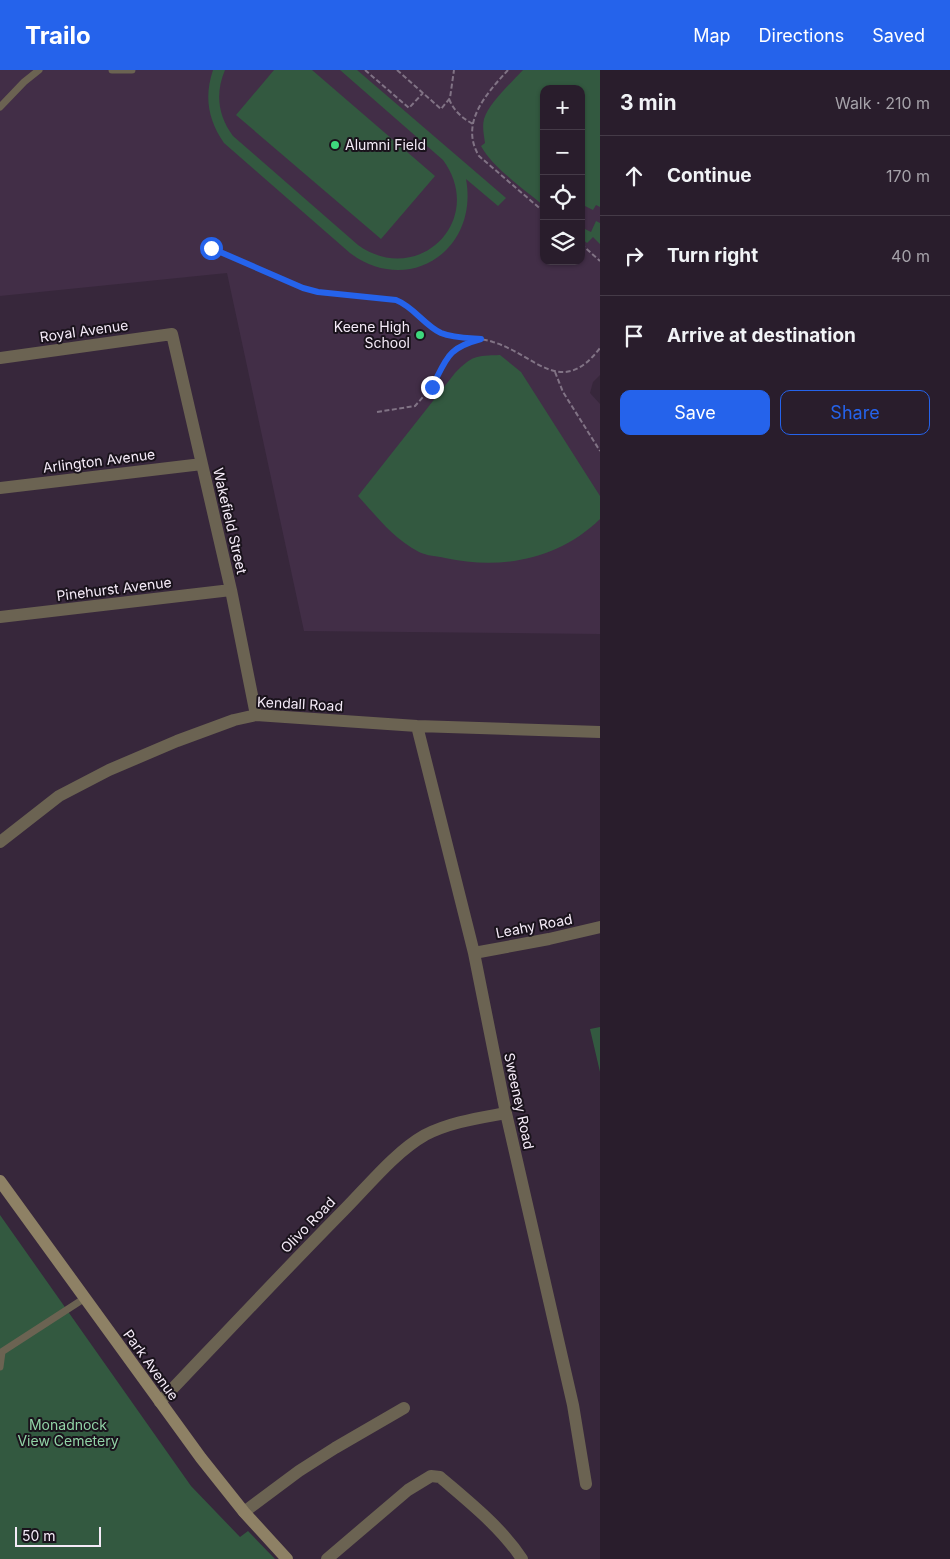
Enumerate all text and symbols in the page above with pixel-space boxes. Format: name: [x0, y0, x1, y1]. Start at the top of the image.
text: Trailo: [25, 21, 91, 50]
text: Map: [693, 25, 731, 46]
text: Directions: [759, 25, 844, 46]
text: Saved: [872, 25, 925, 46]
map controls: [540, 85, 585, 265]
button: +: [540, 85, 585, 130]
text: 3 min: [620, 90, 676, 115]
text: Walk · 210 m: [835, 93, 930, 113]
button: −: [540, 130, 585, 175]
place label: Alumni Field: [345, 136, 426, 153]
marker: Alumni Field: [329, 139, 341, 151]
icon: ahead: [620, 162, 648, 190]
text: Continue: [667, 164, 752, 187]
text: 170 m: [886, 166, 930, 186]
button: locate: [540, 175, 585, 220]
button: layers: [540, 220, 585, 265]
route start: [200, 237, 223, 260]
icon: right: [620, 242, 648, 270]
text: Turn right: [667, 244, 758, 267]
text: 40 m: [891, 246, 930, 266]
street label: Royal Avenue: [39, 316, 129, 345]
place label: Keene High School: [334, 318, 410, 351]
icon: arrive: [620, 322, 648, 350]
text: Arrive at destination: [667, 324, 856, 347]
marker: Keene High School: [414, 329, 426, 341]
route end: [421, 376, 444, 399]
button: Save: [620, 390, 770, 435]
button: Share: [780, 390, 930, 435]
street label: Arlington Avenue: [42, 445, 156, 476]
street label: Wakefield Street: [210, 466, 251, 576]
street label: Pinehurst Avenue: [55, 573, 172, 604]
street label: Kendall Road: [257, 693, 344, 714]
street label: Leahy Road: [494, 910, 574, 941]
street label: Sweeney Road: [501, 1051, 538, 1151]
street label: Olivo Road: [277, 1193, 338, 1256]
street label: Park Avenue: [120, 1326, 183, 1403]
park label: Monadnock View Cemetery: [17, 1416, 119, 1449]
scale bar: [15, 1524, 101, 1547]
text: 50 m: [22, 1527, 56, 1544]

